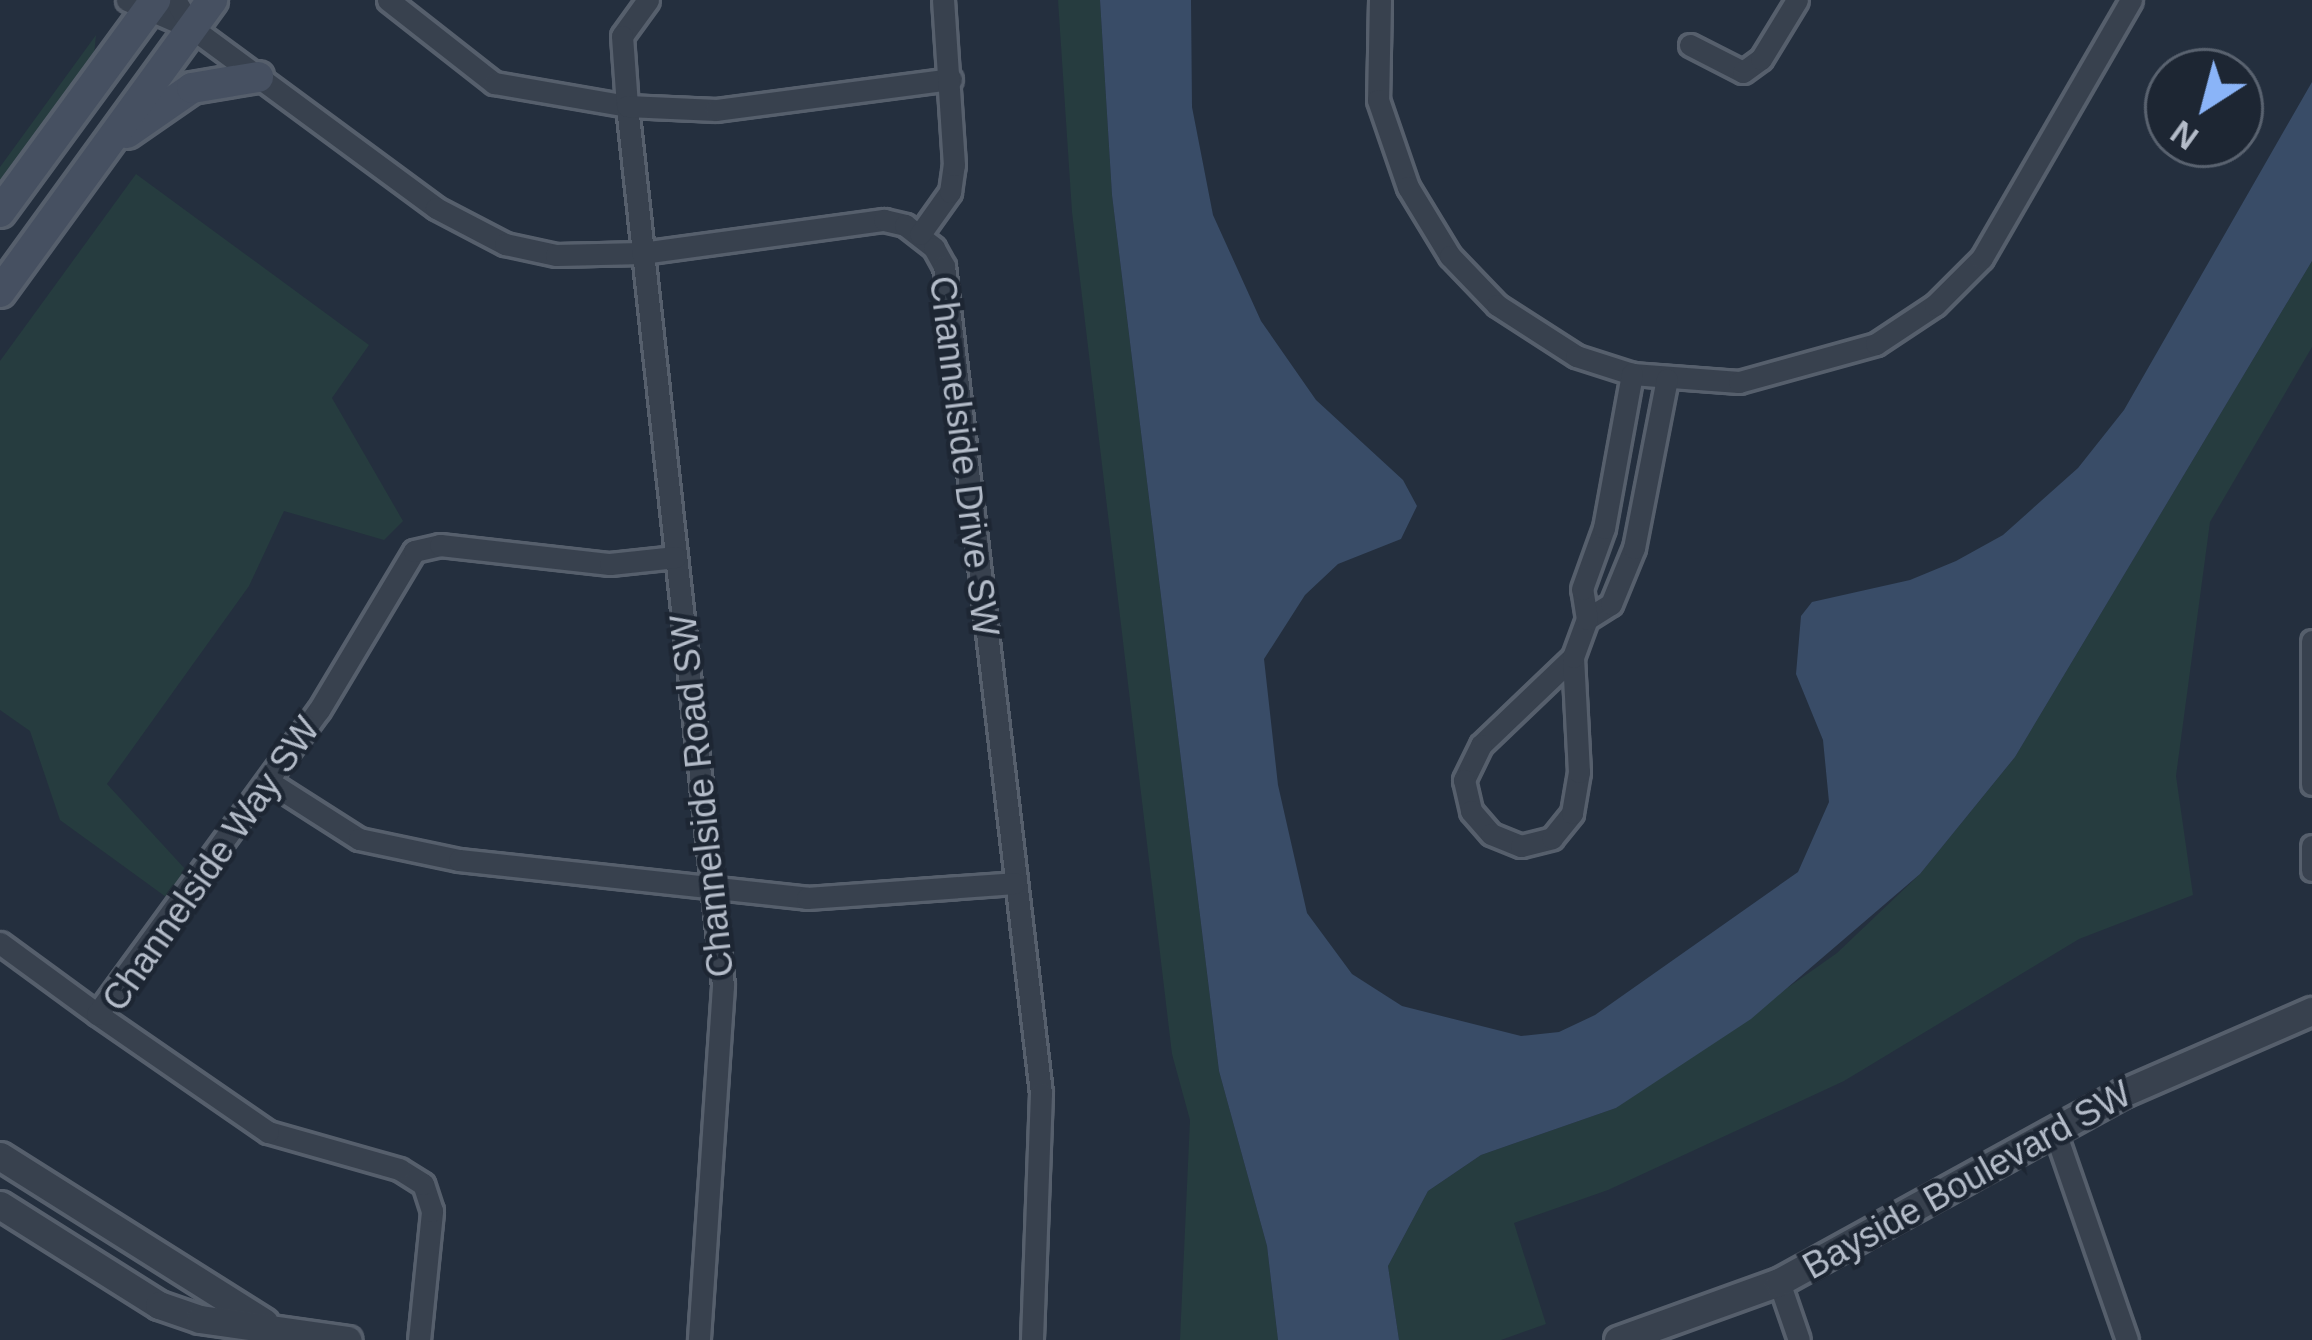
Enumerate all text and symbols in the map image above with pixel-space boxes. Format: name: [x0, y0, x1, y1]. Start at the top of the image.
north arrow: [2144, 48, 2264, 168]
text: N: [2164, 113, 2205, 157]
street label: Channelside Drive SW: [920, 274, 1008, 638]
street label: Channelside Road SW: [661, 613, 743, 979]
street label: Channelside Way SW: [93, 709, 329, 1019]
street label: Bayside Boulevard SW: [1796, 1072, 2138, 1288]

